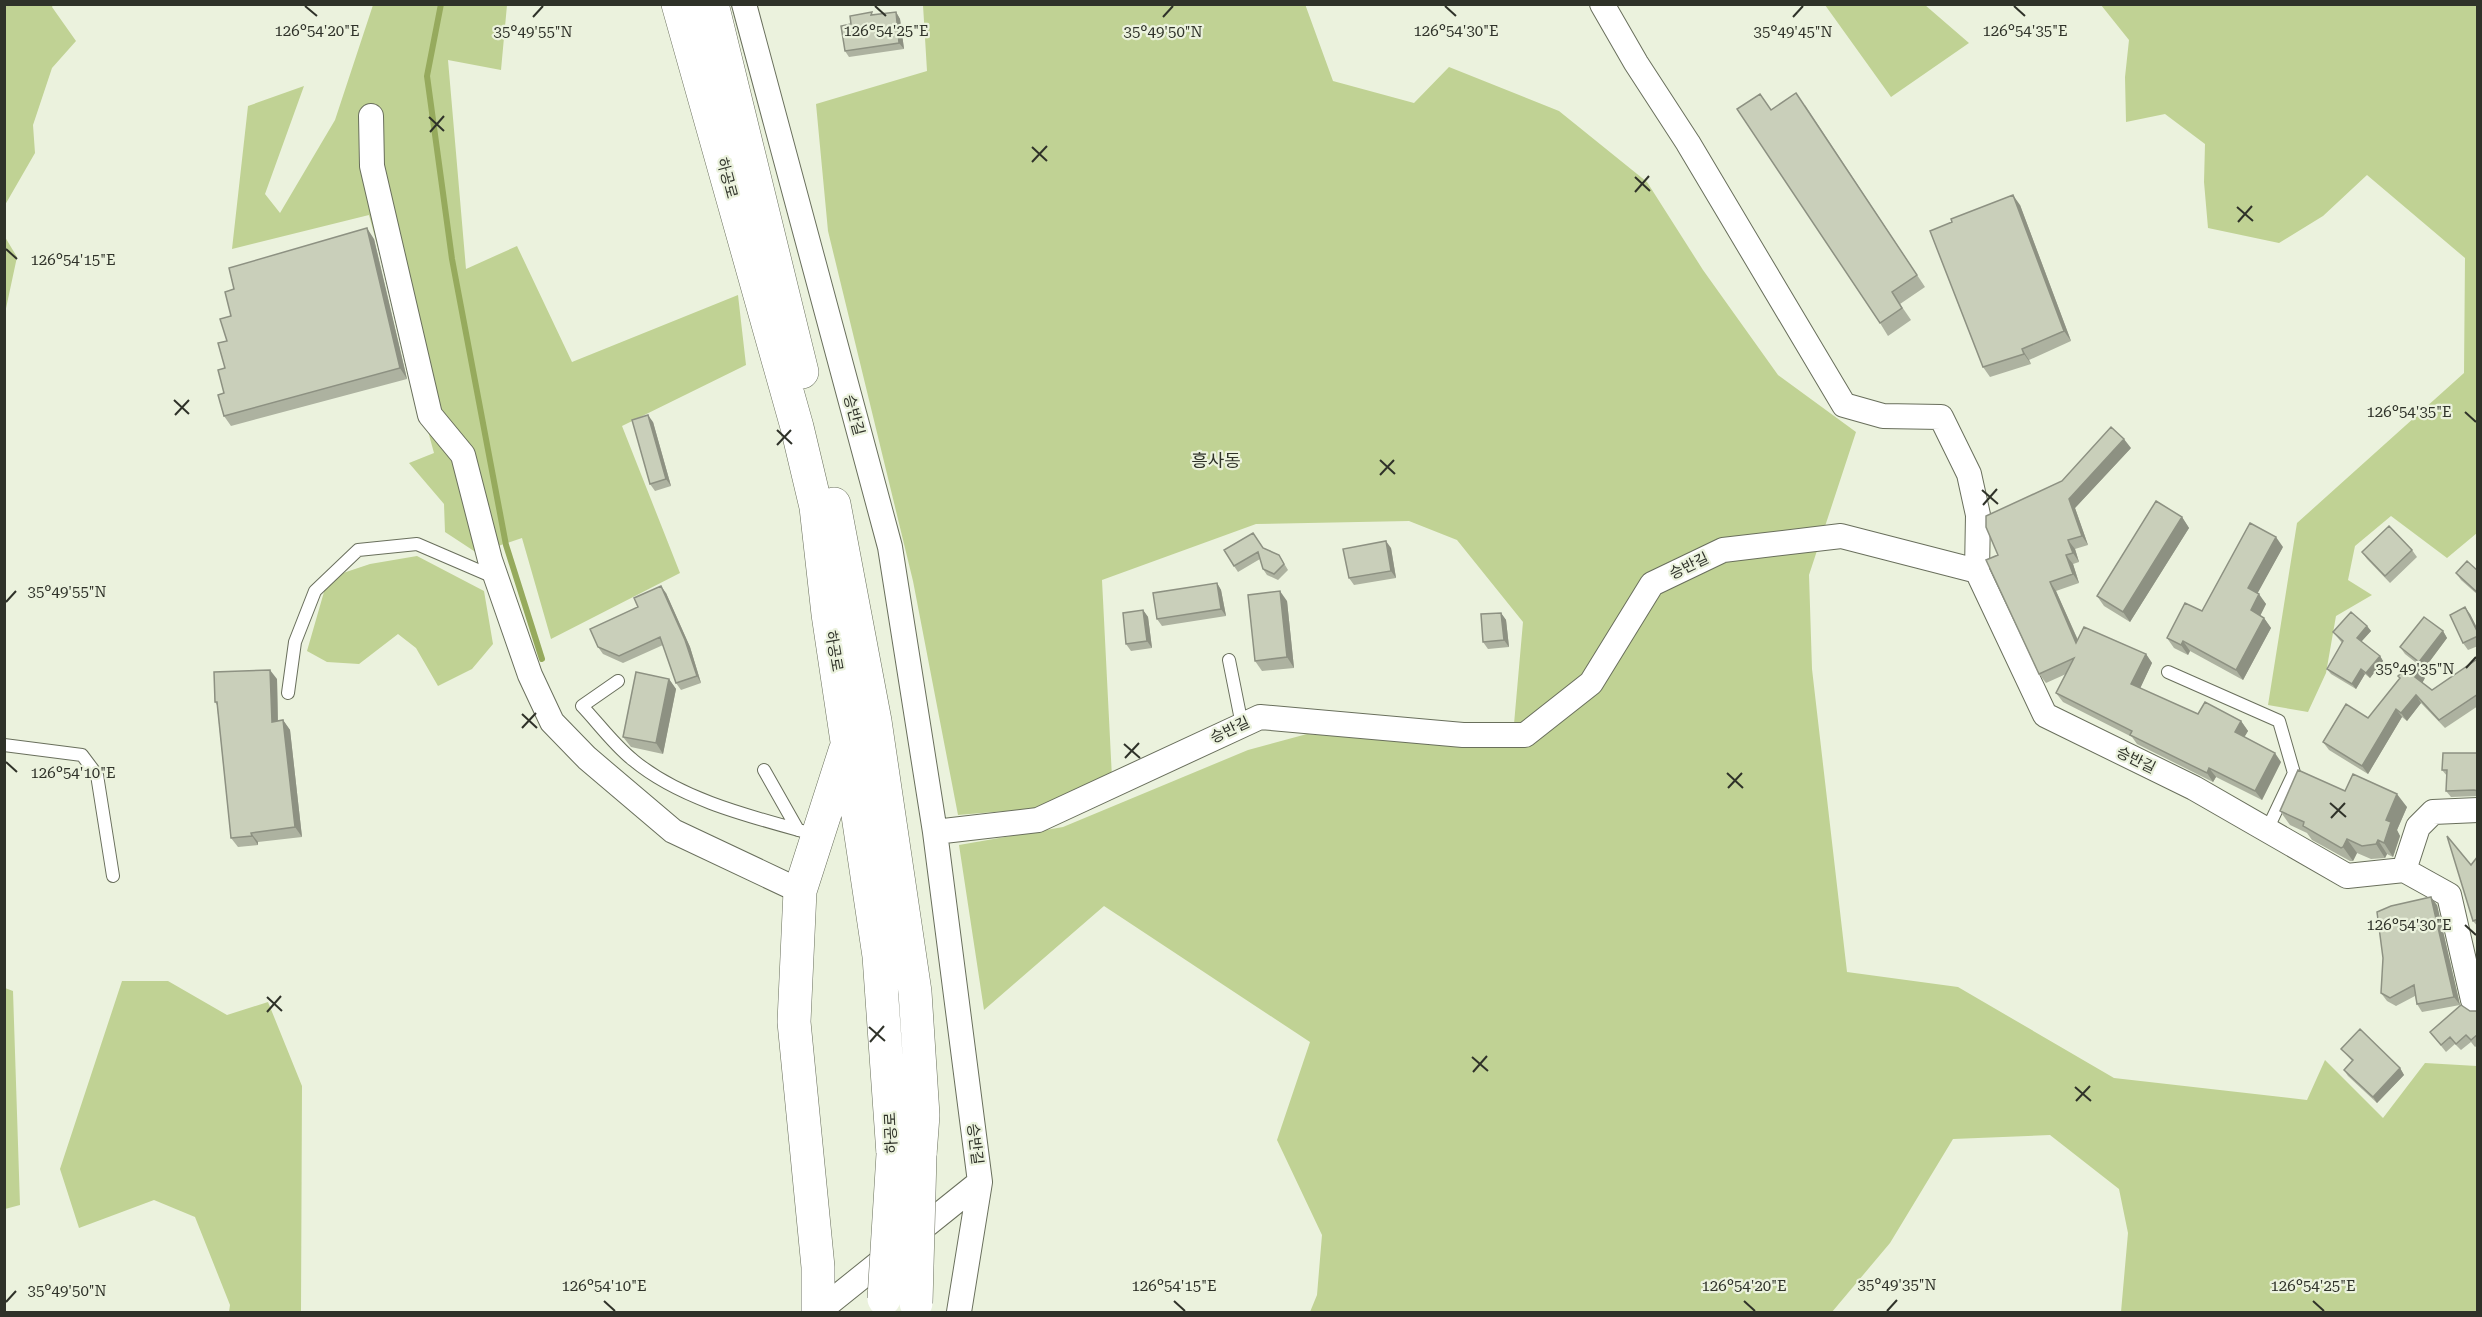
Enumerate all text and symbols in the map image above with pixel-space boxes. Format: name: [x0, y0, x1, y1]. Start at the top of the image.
text: 126°54'20"E: [274, 22, 360, 40]
text: 126°54'25"E: [843, 22, 929, 40]
text: 126°54'30"E: [1413, 22, 1499, 40]
text: 126°54'35"E: [1982, 22, 2068, 40]
text: 35°49'55"N: [493, 23, 573, 41]
text: 35°49'50"N: [1123, 23, 1203, 41]
text: 35°49'45"N: [1753, 23, 1833, 41]
street label: 하공로: [713, 156, 741, 200]
text: 126°54'15"E: [30, 251, 116, 269]
street label: 승반길: [840, 393, 868, 437]
text: 126°54'35"E: [2366, 403, 2452, 421]
district label: 흥사동: [1191, 450, 1241, 471]
street label: 승반길: [1666, 549, 1712, 583]
text: 35°49'55"N: [27, 583, 107, 601]
street label: 하공로: [822, 629, 846, 673]
text: 35°49'35"N: [2375, 660, 2455, 678]
street label: 승반길: [1207, 713, 1253, 747]
street label: 승반길: [2113, 743, 2159, 777]
text: 126°54'10"E: [30, 764, 116, 782]
text: 126°54'30"E: [2366, 916, 2452, 934]
street label: 하공로: [881, 1112, 901, 1154]
street label: 승반길: [964, 1122, 986, 1166]
text: 35°49'35"N: [1857, 1276, 1937, 1294]
text: 126°54'10"E: [561, 1277, 647, 1295]
text: 126°54'15"E: [1131, 1277, 1217, 1295]
text: 126°54'20"E: [1701, 1277, 1787, 1295]
text: 126°54'25"E: [2270, 1277, 2356, 1295]
text: 35°49'50"N: [27, 1282, 107, 1300]

